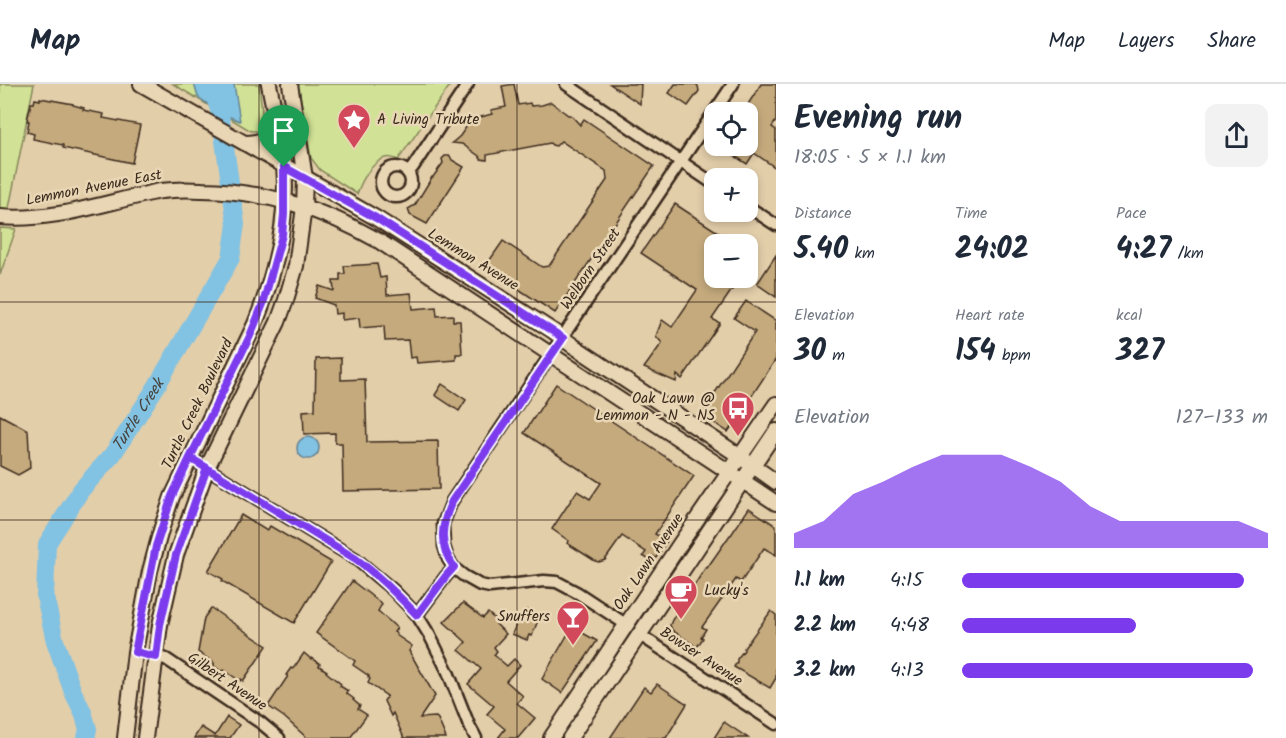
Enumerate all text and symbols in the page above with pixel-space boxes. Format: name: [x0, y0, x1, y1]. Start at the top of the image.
text: Map: [30, 19, 81, 64]
text: Map: [1048, 25, 1085, 58]
text: Layers: [1118, 25, 1174, 58]
text: Share: [1207, 25, 1256, 58]
text: Evening run: [794, 93, 962, 146]
place icon: A Living Tribute: [336, 102, 372, 149]
map controls: [704, 102, 758, 288]
button: locate: [704, 102, 758, 156]
button: share: [1205, 104, 1268, 167]
pin: [258, 105, 309, 167]
place label: A Living Tribute: [377, 108, 479, 132]
icon: arrive: [267, 114, 300, 147]
text: 18:05 · 5 × 1.1 km: [794, 142, 946, 174]
street label: Lemmon Avenue East: [24, 163, 164, 213]
button: +: [704, 168, 758, 222]
text: Distance: [794, 201, 852, 226]
text: Time: [955, 201, 987, 226]
text: Pace: [1116, 201, 1147, 226]
street label: Lemmon Avenue: [423, 222, 524, 298]
street label: Welborn Street: [555, 223, 627, 315]
text: 5.40: [794, 226, 848, 274]
text: 24:02: [955, 226, 1029, 274]
text: 4:27: [1116, 226, 1171, 274]
button: −: [704, 234, 758, 288]
text: km: [848, 241, 875, 266]
text: /km: [1171, 241, 1204, 266]
text: Elevation: [794, 303, 855, 328]
text: Heart rate: [955, 303, 1025, 328]
text: kcal: [1116, 303, 1142, 328]
text: 30: [794, 328, 826, 376]
text: 154: [955, 328, 996, 376]
text: 327: [1116, 328, 1164, 376]
street label: Turtle Creek Boulevard: [156, 334, 240, 473]
text: m: [826, 343, 845, 368]
text: bpm: [996, 343, 1031, 368]
water label: Turtle Creek: [105, 372, 172, 456]
place label: Oak Lawn @ Lemmon - N - NS: [595, 387, 715, 428]
bus stop icon: Oak Lawn @ Lemmon - N - NS: [720, 390, 756, 437]
text: Elevation: [794, 402, 870, 434]
text: 127–133 m: [1176, 402, 1268, 434]
street label: Oak Lawn Avenue: [608, 508, 691, 615]
text: 1.1 km: [794, 565, 845, 597]
text: 4:15: [890, 565, 923, 597]
cafe icon: Lucky's: [663, 573, 699, 620]
place label: Lucky's: [704, 579, 749, 603]
bar icon: Snuffers: [555, 599, 591, 646]
place label: Snuffers: [497, 605, 551, 629]
text: 2.2 km: [794, 610, 856, 642]
text: 4:48: [890, 610, 929, 642]
street label: Bowser Avenue: [655, 621, 747, 693]
street label: Gilbert Avenue: [182, 646, 272, 718]
text: 3.2 km: [794, 655, 855, 687]
text: 4:13: [890, 655, 924, 687]

